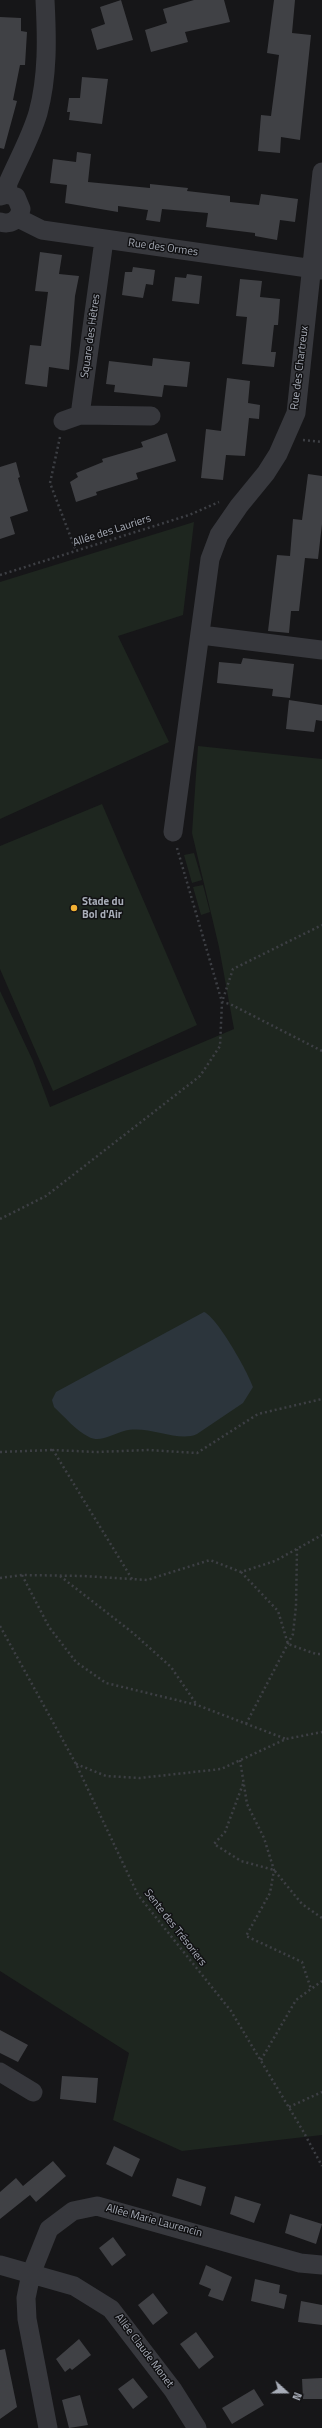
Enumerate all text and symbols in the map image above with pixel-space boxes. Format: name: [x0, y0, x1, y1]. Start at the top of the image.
street label: Rue des Ormes: [127, 237, 199, 259]
street label: Square des Hêtres: [79, 293, 103, 379]
street label: Rue des Chartreux: [288, 325, 312, 411]
street label: Allée des Lauriers: [71, 512, 153, 550]
place label: Stade du Bol d'Air: [82, 895, 124, 921]
marker: Stade du Bol d'Air: [69, 903, 79, 913]
street label: Sente des Trésoriers: [141, 1887, 209, 1969]
street label: Allée Marie Laurencin: [104, 2202, 204, 2240]
street label: Allée Claude Monet: [112, 2311, 176, 2391]
north arrow: [266, 2372, 306, 2412]
text: N: [288, 2390, 306, 2403]

